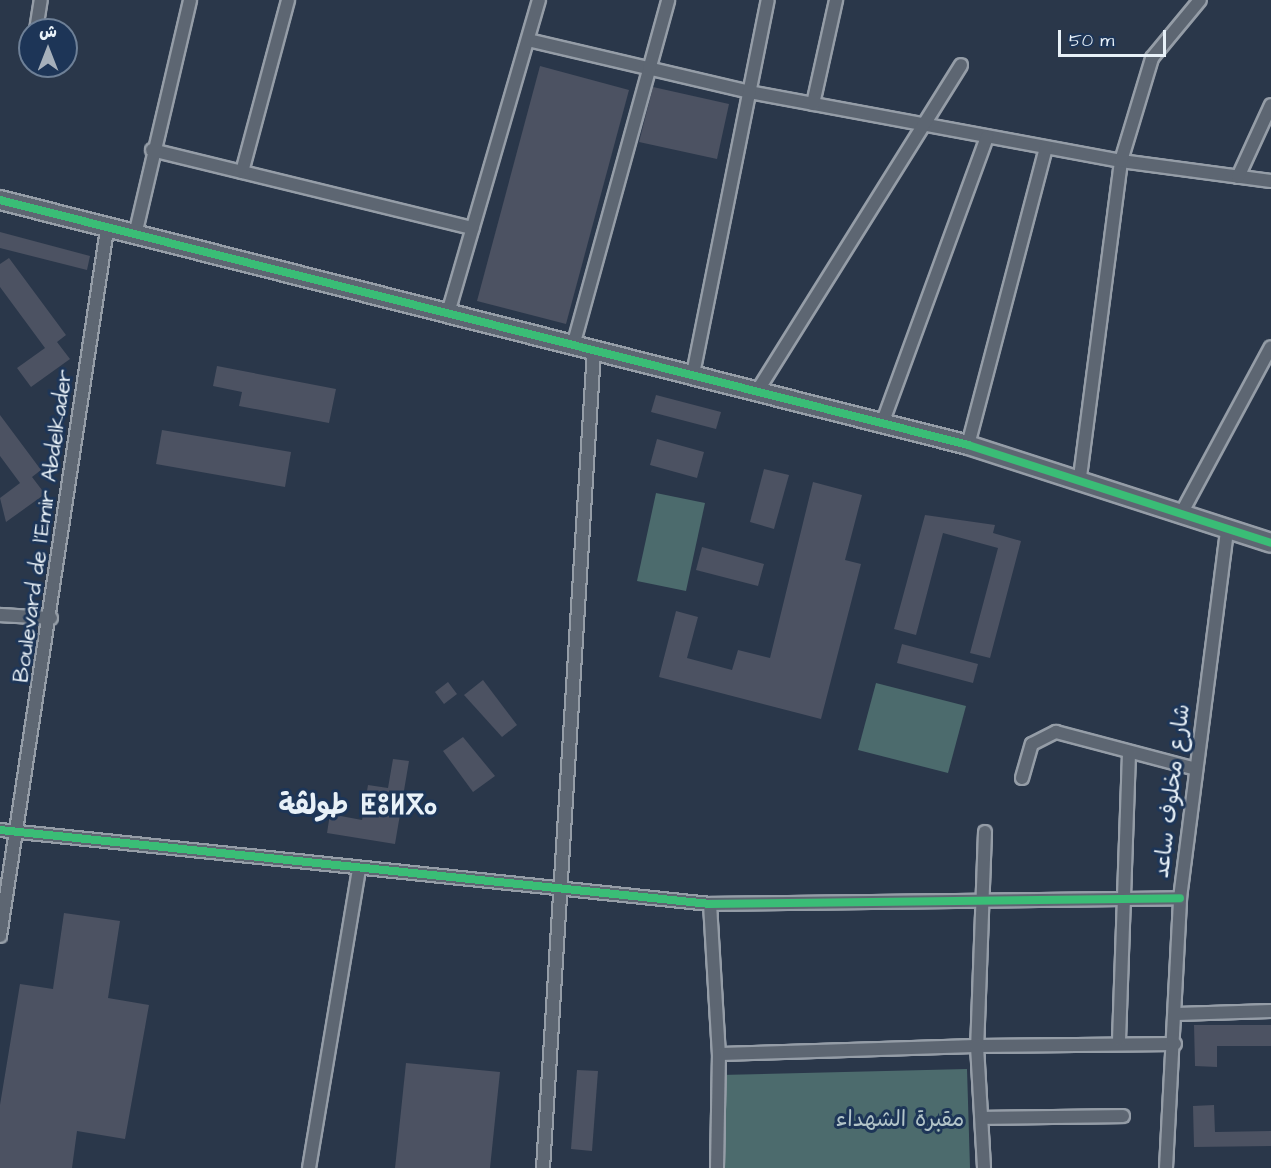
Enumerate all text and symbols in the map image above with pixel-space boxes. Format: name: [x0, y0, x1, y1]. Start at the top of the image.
north arrow: [18, 18, 78, 78]
scale bar: [1061, 18, 1169, 56]
text: ش: [39, 21, 57, 43]
text: 50 m: [1069, 28, 1114, 53]
street label: Boulevard de l'Emir Abdelkader: [8, 368, 78, 684]
street label: شارع مخلوف ساعد: [1148, 703, 1196, 879]
district label: طولڤة ⵟⵓⵍⴳⴰ: [279, 789, 437, 823]
park label: مقبرة الشهداء: [836, 1107, 964, 1133]

